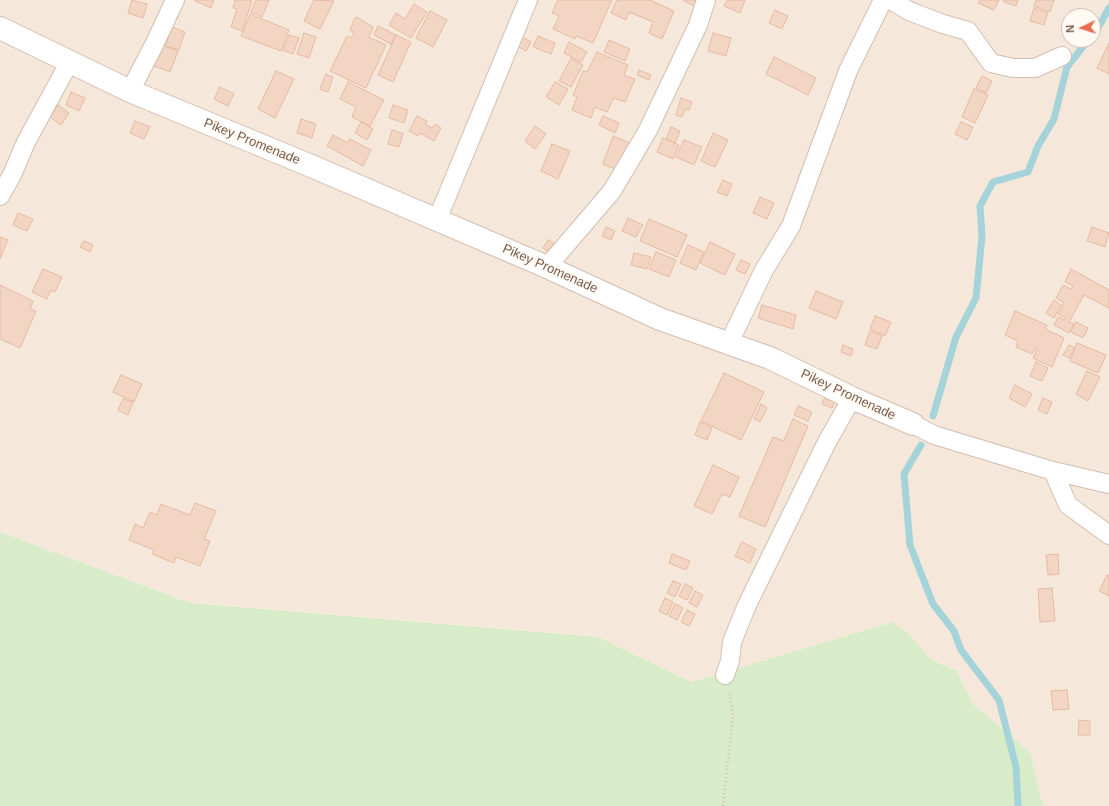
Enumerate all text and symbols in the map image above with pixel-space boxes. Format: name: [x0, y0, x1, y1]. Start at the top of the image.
north arrow: [1061, 8, 1101, 48]
text: N: [1064, 24, 1076, 33]
street label: Pikey Promenade: [202, 116, 302, 168]
street label: Pikey Promenade: [500, 241, 600, 297]
street label: Pikey Promenade: [798, 366, 898, 424]

